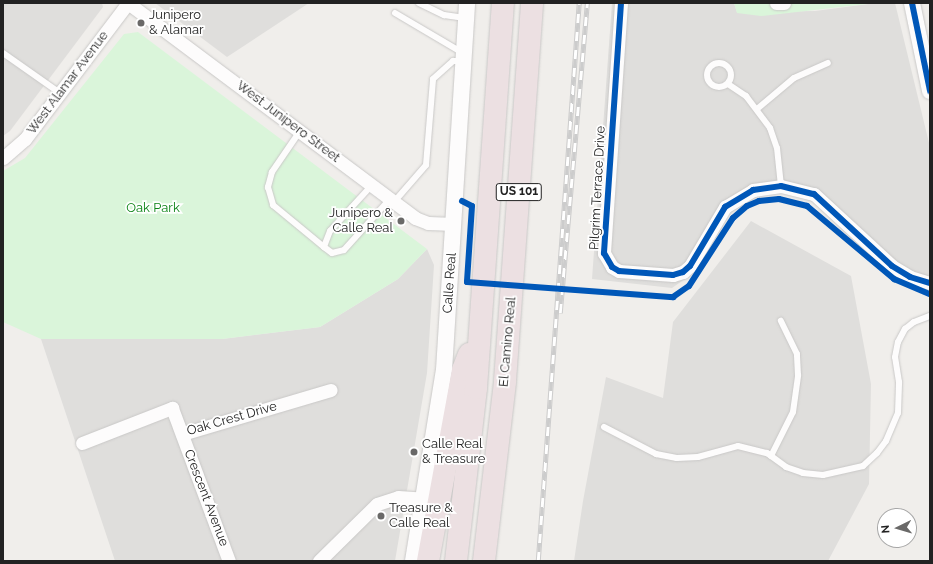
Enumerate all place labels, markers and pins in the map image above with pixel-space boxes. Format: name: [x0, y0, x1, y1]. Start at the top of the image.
place label: Junipero & Alamar: [149, 8, 204, 39]
marker: Junipero & Alamar: [136, 18, 146, 28]
place label: Junipero & Calle Real: [329, 206, 393, 237]
marker: Junipero & Calle Real: [396, 216, 406, 226]
place label: Calle Real & Treasure: [422, 437, 486, 468]
marker: Calle Real & Treasure: [409, 447, 419, 457]
place label: Treasure & Calle Real: [389, 501, 453, 532]
marker: Treasure & Calle Real: [376, 511, 386, 521]

